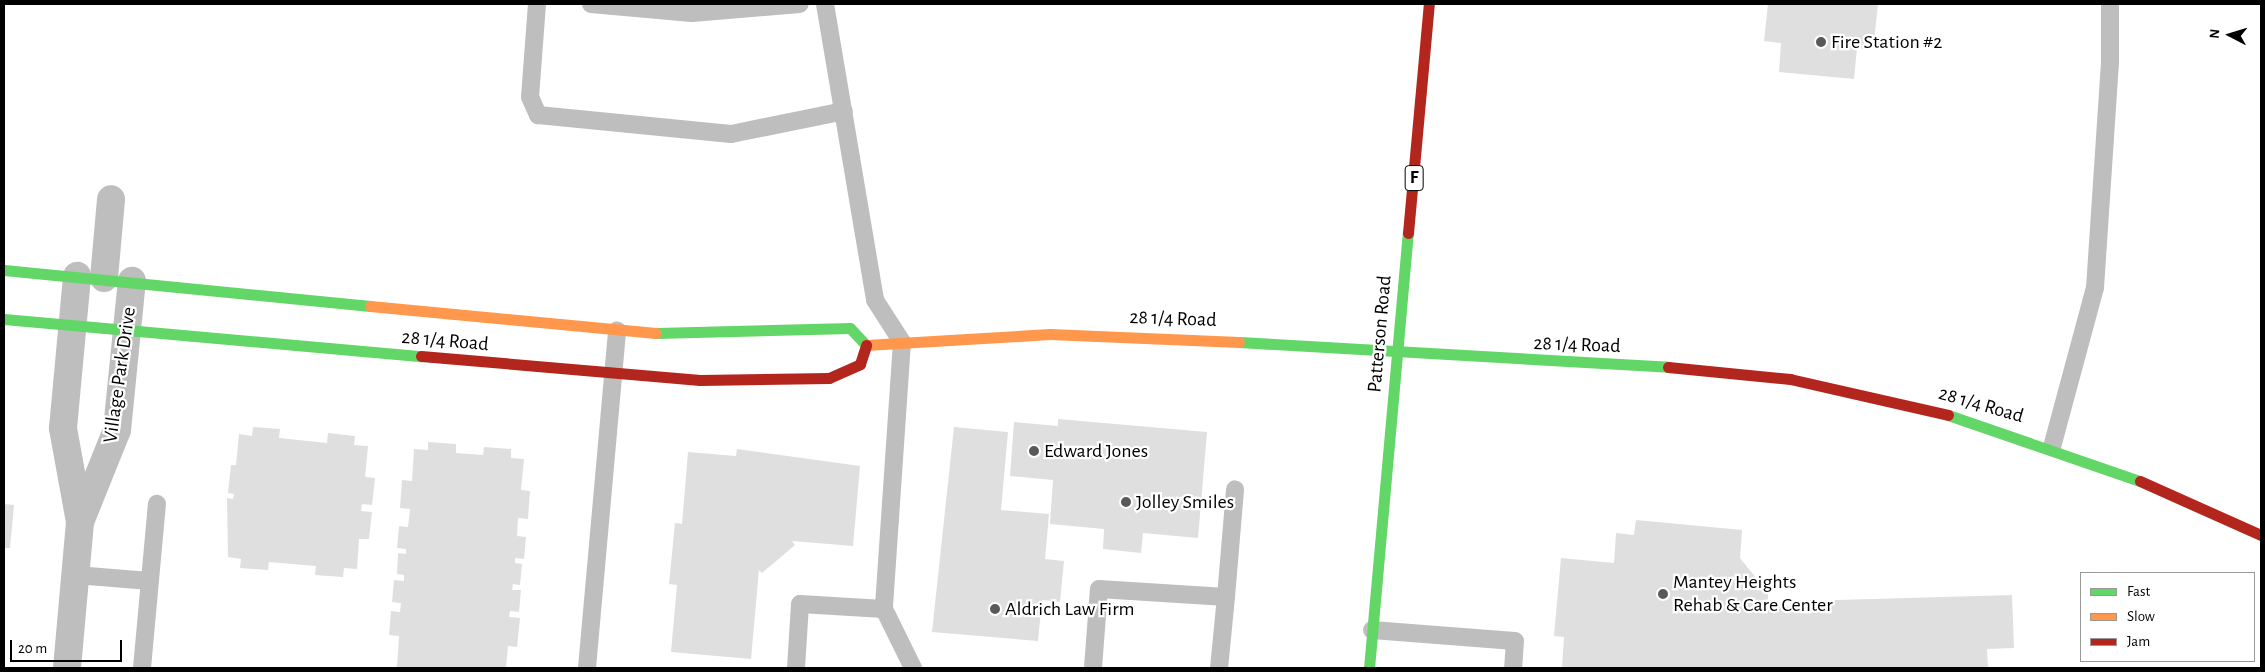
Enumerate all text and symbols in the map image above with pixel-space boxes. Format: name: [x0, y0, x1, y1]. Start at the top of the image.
north arrow: [2205, 10, 2255, 60]
text: N: [2208, 28, 2222, 39]
place label: Fire Station #2: [1831, 30, 1942, 54]
marker: Fire Station #2: [1815, 36, 1827, 48]
road number: F: [1404, 162, 1424, 194]
street label: Patterson Road: [1363, 274, 1397, 394]
street label: 28 1/4 Road: [1129, 305, 1217, 333]
street label: Village Park Drive: [99, 306, 141, 444]
street label: 28 1/4 Road: [401, 325, 489, 357]
street label: 28 1/4 Road: [1533, 331, 1621, 359]
street label: 28 1/4 Road: [1936, 381, 2026, 429]
place label: Edward Jones: [1044, 439, 1148, 463]
marker: Edward Jones: [1028, 445, 1040, 457]
place label: Jolley Smiles: [1136, 490, 1234, 514]
marker: Jolley Smiles: [1120, 496, 1132, 508]
place label: Mantey Heights Rehab & Care Center: [1673, 570, 1833, 617]
legend: [2080, 572, 2255, 662]
text: Fast: [2127, 584, 2150, 599]
marker: Mantey Heights Rehab & Care Center: [1657, 588, 1669, 600]
place label: Aldrich Law Firm: [1005, 597, 1135, 621]
marker: Aldrich Law Firm: [989, 603, 1001, 615]
text: Slow: [2127, 609, 2155, 624]
scale bar: [12, 630, 125, 662]
text: Jam: [2127, 634, 2150, 649]
text: 20 m: [18, 641, 47, 656]

